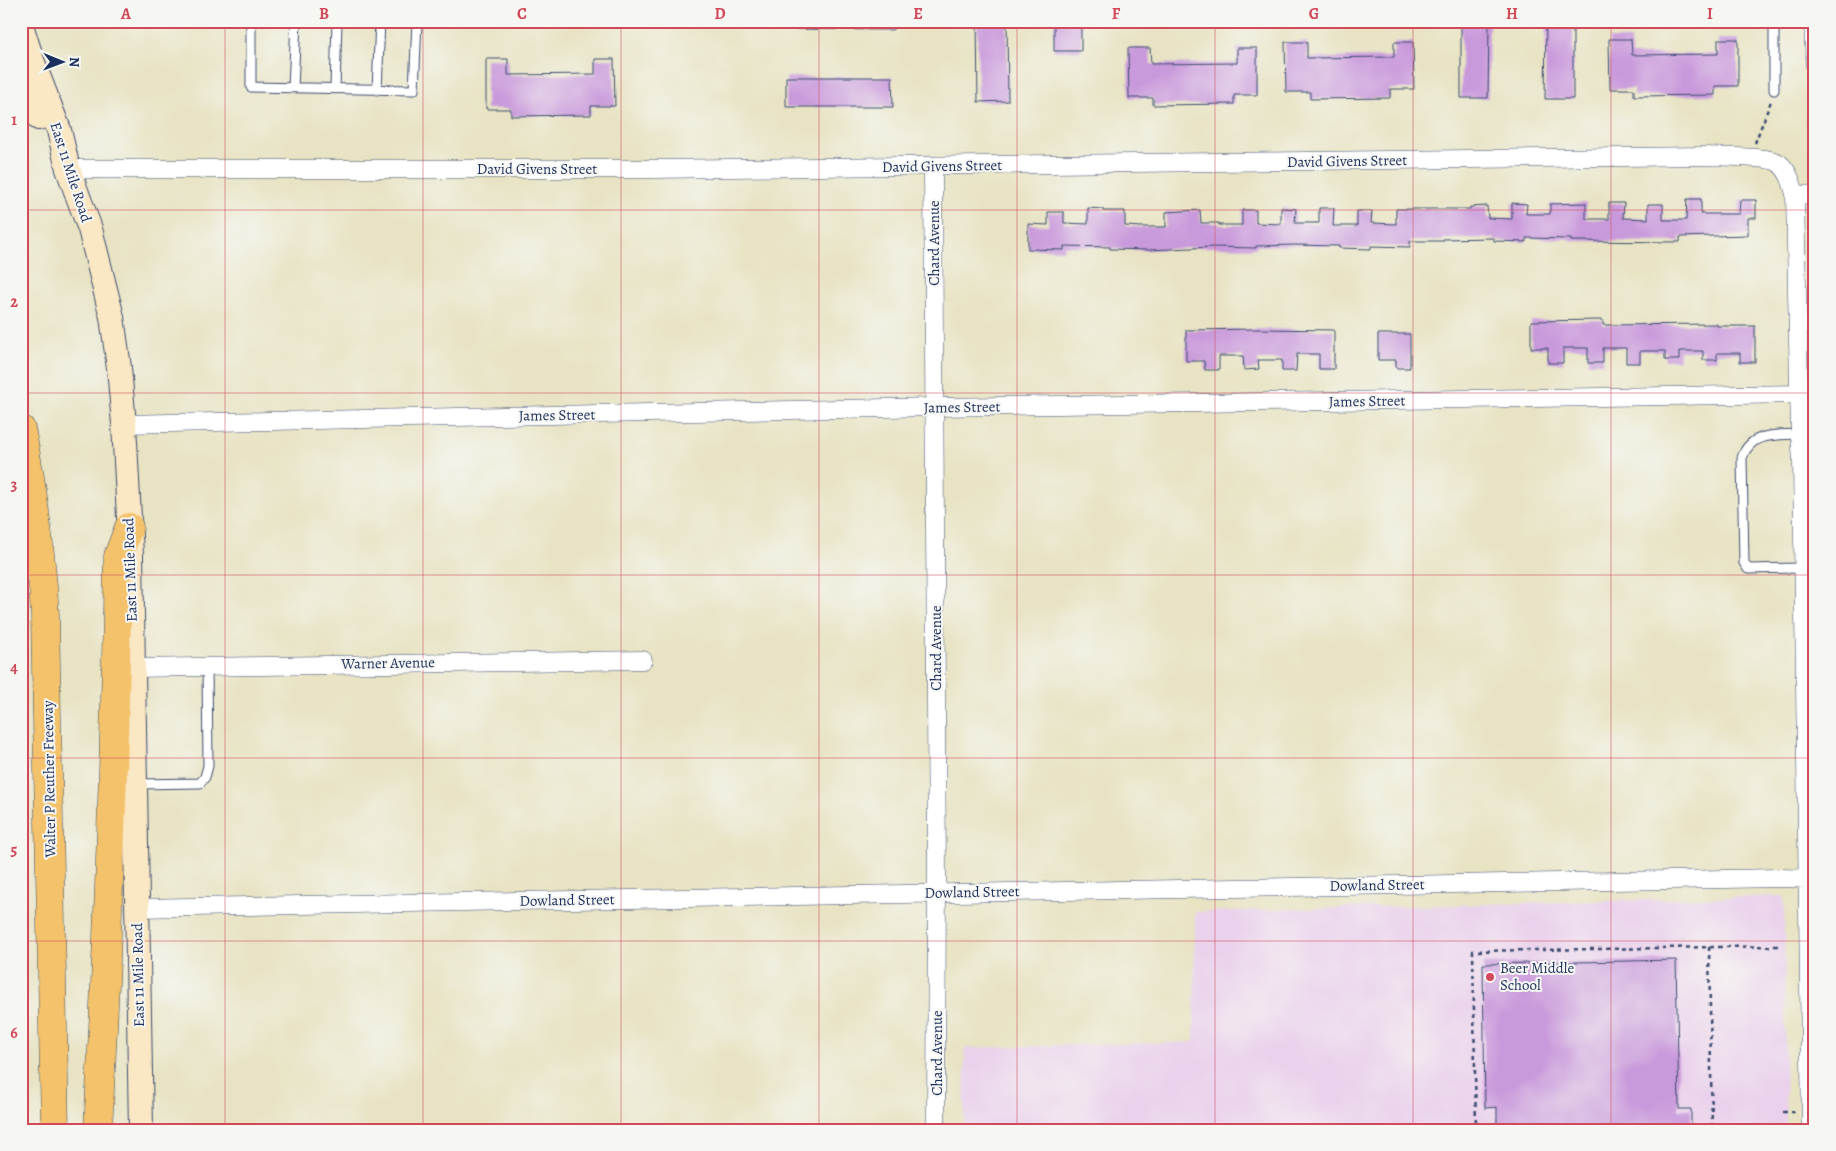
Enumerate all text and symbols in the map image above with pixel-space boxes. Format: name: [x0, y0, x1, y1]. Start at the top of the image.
text: A: [120, 3, 132, 25]
text: B: [319, 3, 329, 25]
text: C: [517, 3, 527, 25]
text: D: [714, 3, 726, 25]
text: E: [913, 3, 923, 25]
text: F: [1112, 3, 1121, 25]
text: G: [1309, 3, 1319, 25]
text: H: [1506, 3, 1518, 25]
text: I: [1707, 3, 1713, 25]
north arrow: [38, 38, 88, 88]
text: N: [65, 57, 84, 67]
text: 1: [11, 109, 17, 131]
street label: East 11 Mile Road: [45, 119, 97, 225]
street label: David Givens Street: [1287, 150, 1407, 172]
street label: David Givens Street: [882, 155, 1002, 177]
street label: David Givens Street: [477, 159, 597, 179]
street label: Chard Avenue: [924, 200, 944, 286]
text: 2: [10, 291, 18, 313]
street label: James Street: [1329, 390, 1405, 412]
street label: James Street: [924, 396, 1000, 418]
street label: James Street: [519, 404, 595, 426]
text: 3: [11, 474, 18, 496]
street label: East 11 Mile Road: [118, 517, 142, 622]
street label: Chard Avenue: [926, 605, 946, 691]
street label: Warner Avenue: [340, 652, 435, 674]
text: 4: [10, 657, 18, 679]
street label: Walter P Reuther Freeway: [38, 700, 60, 859]
text: 5: [11, 839, 18, 861]
street label: Dowland Street: [1329, 874, 1425, 896]
street label: Dowland Street: [924, 881, 1020, 903]
street label: Dowland Street: [519, 889, 615, 911]
street label: East 11 Mile Road: [127, 922, 149, 1027]
place label: Beer Middle School: [1500, 958, 1575, 995]
marker: Beer Middle School: [1484, 971, 1496, 983]
street label: Chard Avenue: [927, 1010, 947, 1096]
text: 6: [10, 1022, 18, 1044]

